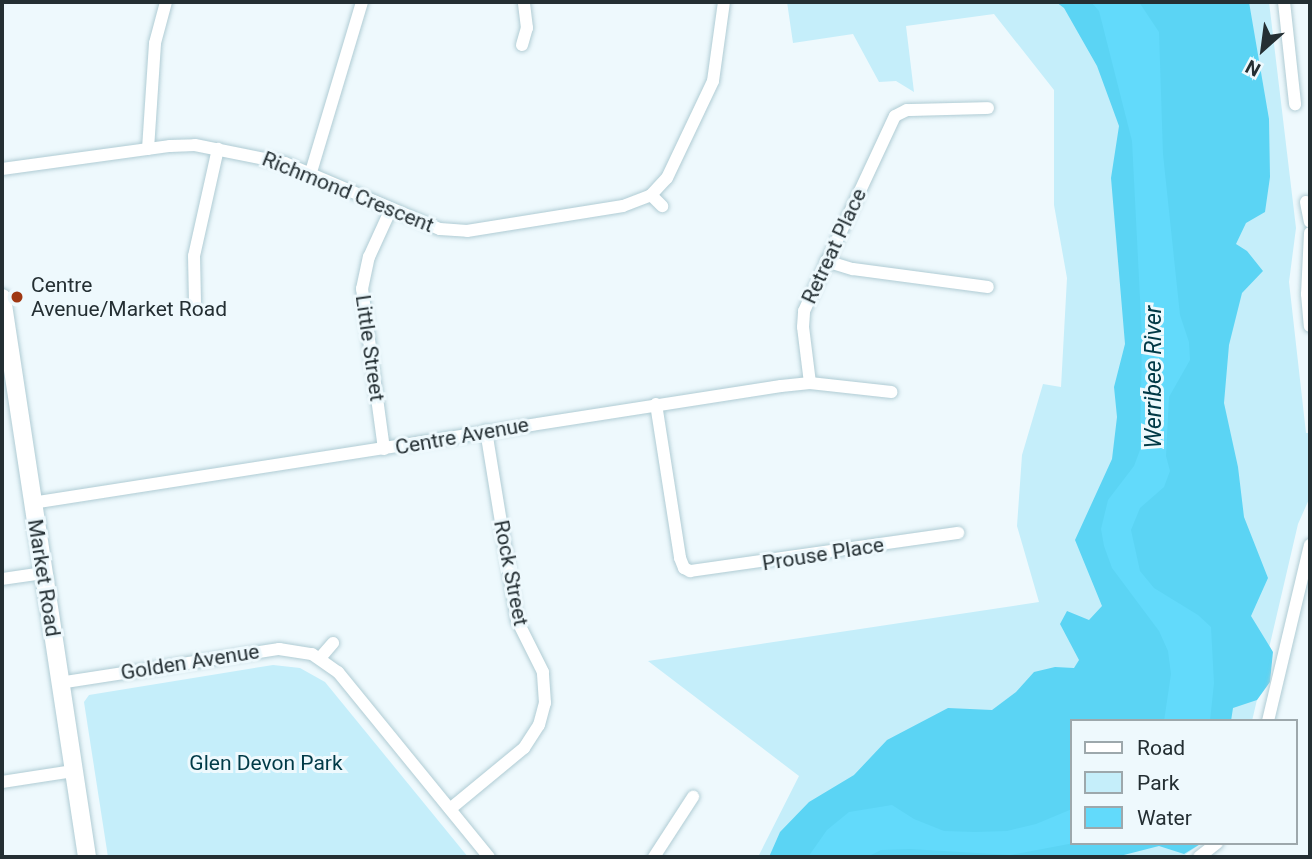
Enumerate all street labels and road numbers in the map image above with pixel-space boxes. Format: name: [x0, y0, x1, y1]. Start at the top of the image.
street label: Richmond Crescent: [259, 146, 437, 238]
street label: Retreat Place: [796, 184, 872, 308]
street label: Little Street: [350, 293, 390, 403]
street label: Centre Avenue: [393, 412, 531, 460]
street label: Market Road: [22, 517, 66, 639]
street label: Rock Street: [488, 518, 534, 628]
street label: Prouse Place: [760, 532, 886, 576]
street label: Golden Avenue: [119, 639, 261, 685]

